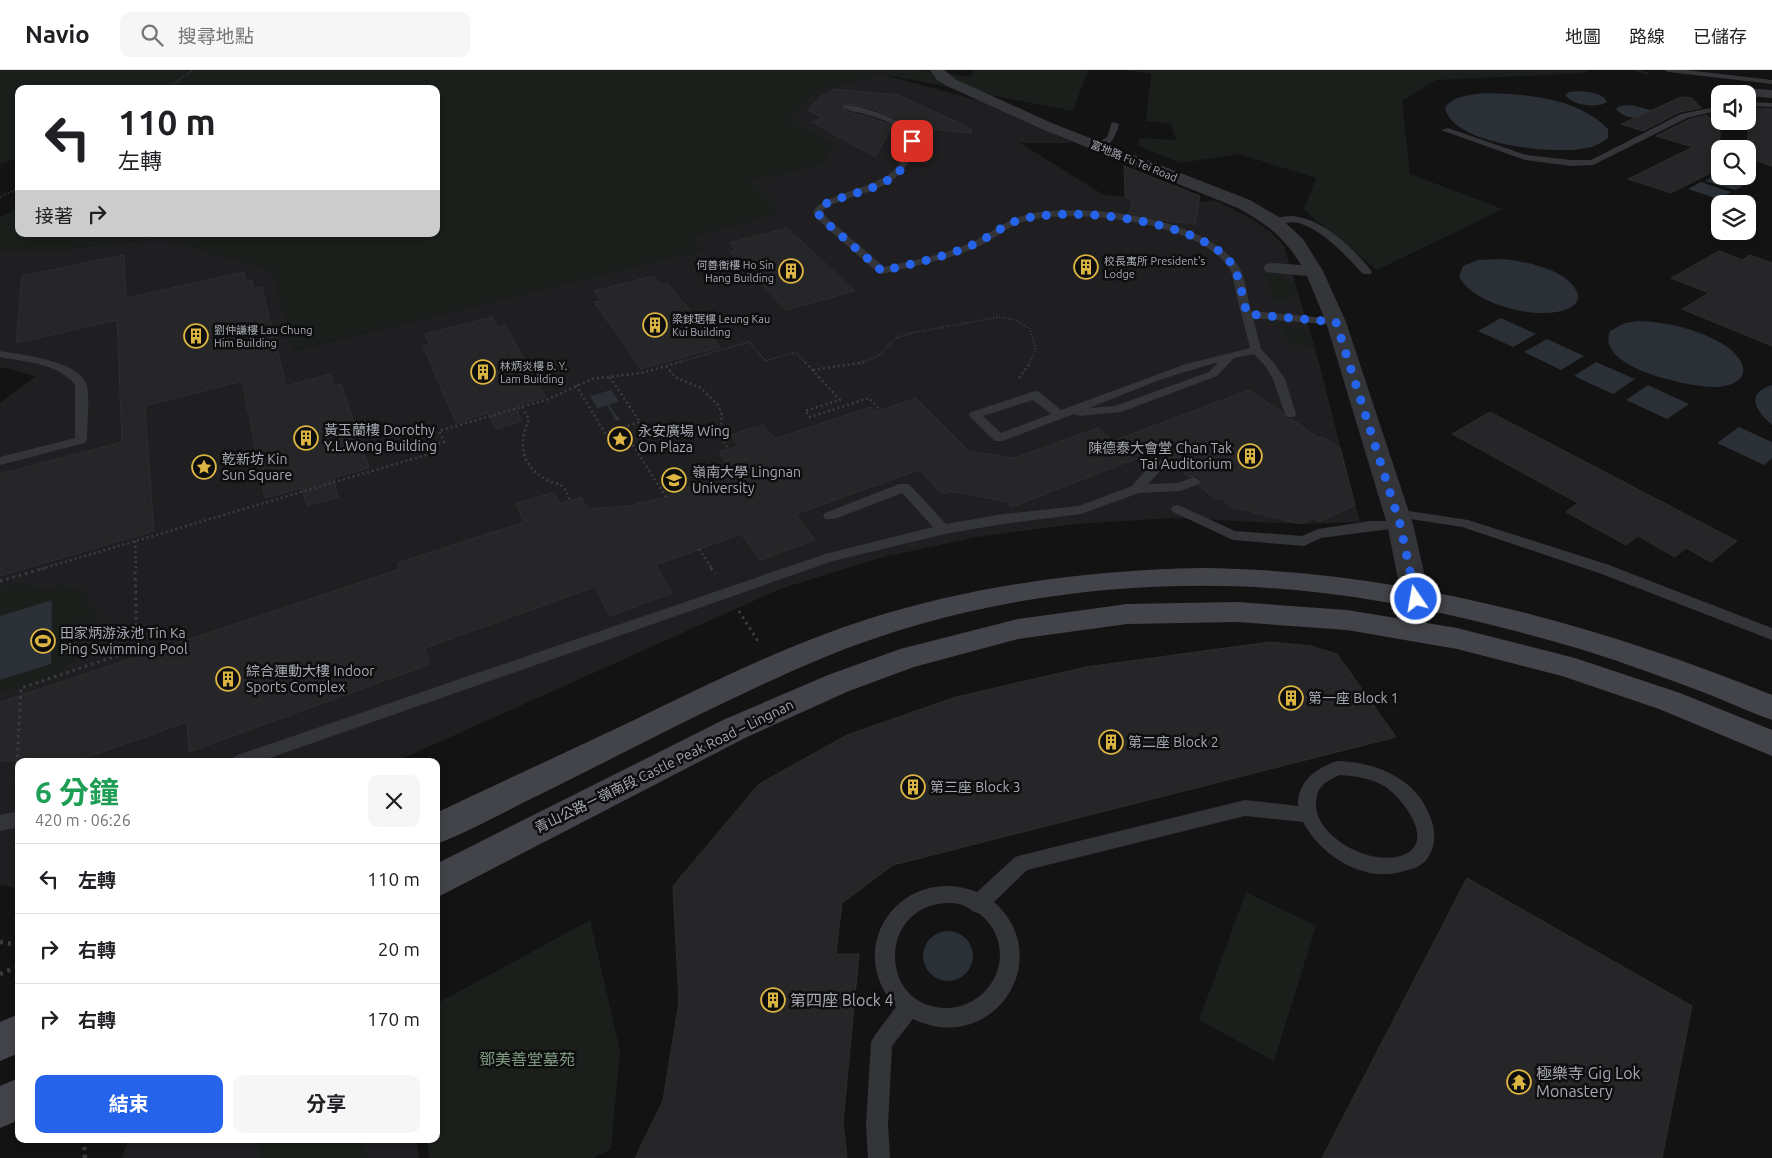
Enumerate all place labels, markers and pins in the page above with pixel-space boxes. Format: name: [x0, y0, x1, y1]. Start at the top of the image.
pin: [891, 120, 933, 162]
building icon: 校長寓所 President's Lodge: [1073, 254, 1099, 280]
place label: 校長寓所 President's Lodge: [1104, 255, 1206, 280]
building icon: 何善衡樓 Ho Sin Hang Building: [778, 258, 804, 284]
place label: 何善衡樓 Ho Sin Hang Building: [696, 259, 774, 284]
building icon: 梁銶琚樓 Leung Kau Kui Building: [642, 312, 668, 338]
place label: 梁銶琚樓 Leung Kau Kui Building: [672, 313, 770, 338]
building icon: 劉仲謙樓 Lau Chung Him Building: [183, 323, 209, 349]
place label: 劉仲謙樓 Lau Chung Him Building: [214, 324, 313, 349]
building icon: 林炳炎樓 B. Y. Lam Building: [470, 359, 496, 385]
place label: 林炳炎樓 B. Y. Lam Building: [500, 360, 567, 385]
place label: 黃玉蘭樓 Dorothy Y.L.Wong Building: [324, 422, 437, 454]
place label: 永安廣場 Wing On Plaza: [638, 423, 730, 455]
building icon: 黃玉蘭樓 Dorothy Y.L.Wong Building: [293, 425, 319, 451]
place icon: 永安廣場 Wing On Plaza: [607, 426, 633, 452]
place label: 陳德泰大會堂 Chan Tak Tai Auditorium: [1088, 440, 1232, 472]
building icon: 陳德泰大會堂 Chan Tak Tai Auditorium: [1237, 443, 1263, 469]
place label: 乾新坊 Kin Sun Square: [222, 451, 292, 483]
place icon: 乾新坊 Kin Sun Square: [191, 454, 217, 480]
place label: 嶺南大學 Lingnan University: [692, 464, 801, 496]
school or university icon: 嶺南大學 Lingnan University: [661, 467, 687, 493]
place label: 田家炳游泳池 Tin Ka Ping Swimming Pool: [60, 625, 188, 657]
sports icon: 田家炳游泳池 Tin Ka Ping Swimming Pool: [30, 628, 56, 654]
place label: 綜合運動大樓 Indoor Sports Complex: [246, 663, 375, 695]
building icon: 綜合運動大樓 Indoor Sports Complex: [215, 666, 241, 692]
building icon: 第一座 Block 1: [1278, 685, 1304, 711]
place label: 第一座 Block 1: [1308, 690, 1399, 706]
building icon: 第二座 Block 2: [1098, 729, 1124, 755]
place label: 第二座 Block 2: [1128, 734, 1219, 750]
building icon: 第三座 Block 3: [900, 774, 926, 800]
place label: 第三座 Block 3: [930, 779, 1021, 795]
building icon: 第四座 Block 4: [760, 987, 786, 1013]
place label: 第四座 Block 4: [790, 991, 894, 1009]
place label: 極樂寺 Gig Lok Monastery: [1536, 1064, 1641, 1100]
temple icon: 極樂寺 Gig Lok Monastery: [1506, 1069, 1532, 1095]

